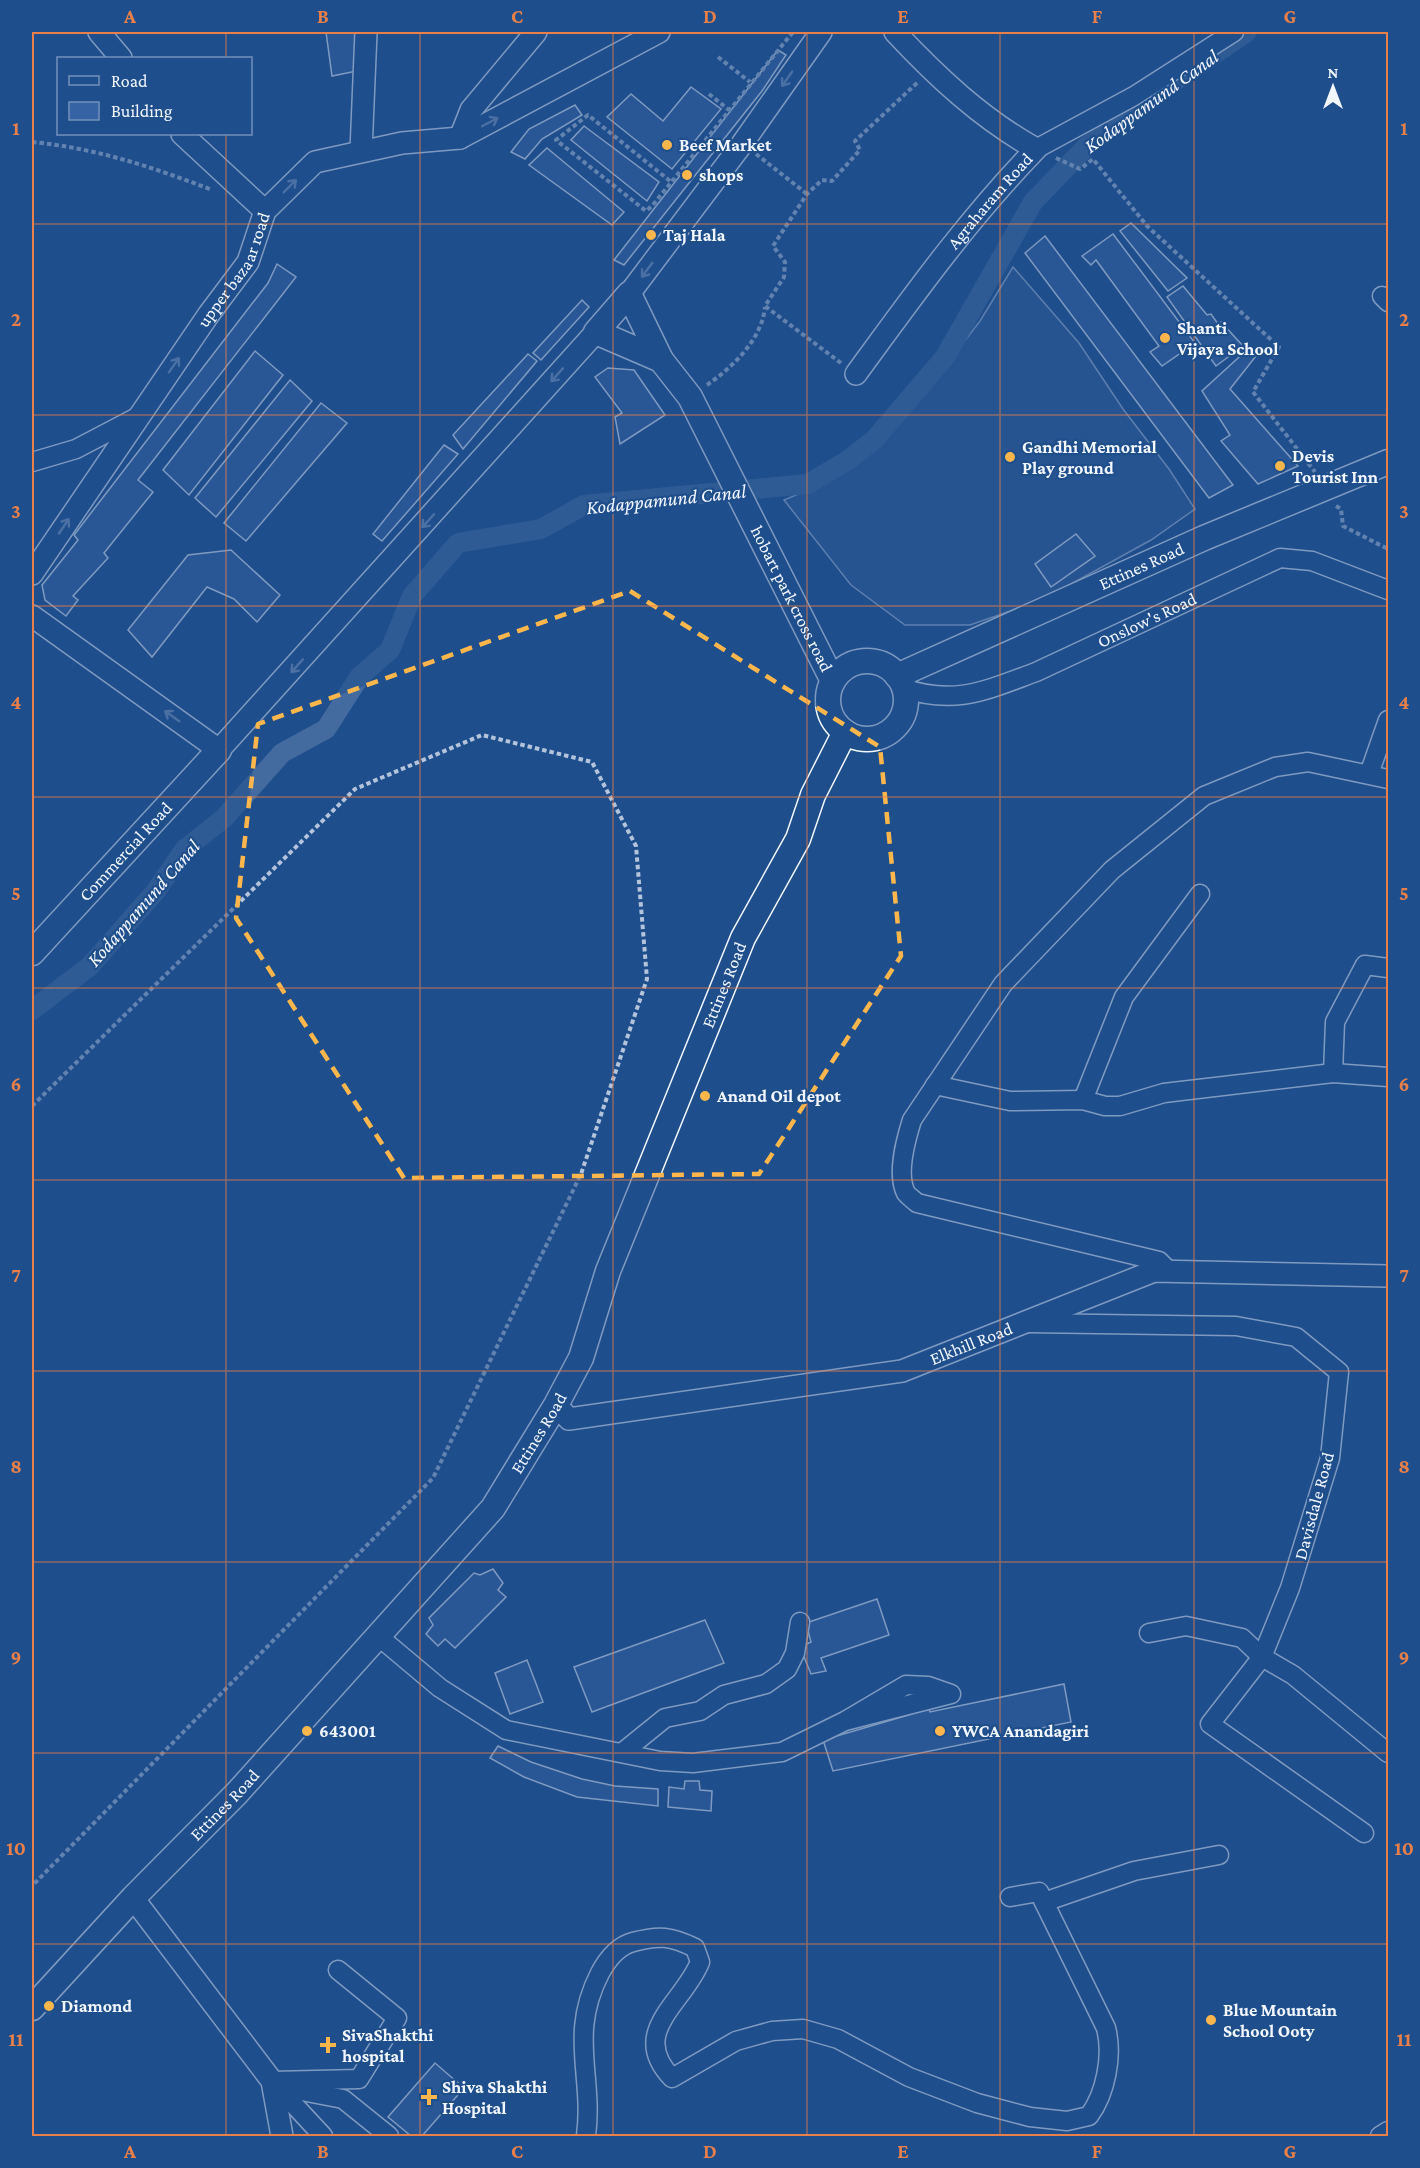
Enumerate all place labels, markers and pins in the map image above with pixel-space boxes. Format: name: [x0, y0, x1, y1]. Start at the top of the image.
place label: Beef Market: [679, 135, 772, 155]
marker: Beef Market: [660, 138, 674, 152]
place label: shops: [699, 165, 743, 185]
marker: shops: [680, 168, 694, 182]
place label: Taj Hala: [663, 225, 726, 246]
marker: Taj Hala: [644, 228, 658, 242]
place label: Shanti Vijaya School: [1176, 318, 1278, 360]
marker: Shanti Vijaya School: [1158, 331, 1172, 345]
place label: Gandhi Memorial Play ground: [1022, 437, 1157, 478]
place label: Devis Tourist Inn: [1292, 446, 1379, 487]
marker: Gandhi Memorial Play ground: [1003, 450, 1017, 464]
marker: Devis Tourist Inn: [1273, 459, 1287, 473]
place label: Anand Oil depot: [716, 1086, 841, 1106]
marker: Anand Oil depot: [698, 1089, 712, 1103]
place label: 643001: [319, 1721, 376, 1741]
place label: YWCA Anandagiri: [952, 1721, 1090, 1741]
marker: 643001: [300, 1724, 314, 1738]
marker: YWCA Anandagiri: [933, 1724, 947, 1738]
place label: Diamond: [61, 1996, 132, 2016]
marker: Diamond: [42, 1999, 56, 2013]
place label: Blue Mountain School Ooty: [1223, 2000, 1338, 2041]
marker: Blue Mountain School Ooty: [1204, 2013, 1218, 2027]
place label: SivaShakthi hospital: [342, 2025, 434, 2066]
marker: SivaShakthi hospital: [319, 2036, 337, 2054]
place label: Shiva Shakthi Hospital: [442, 2077, 548, 2118]
marker: Shiva Shakthi Hospital: [420, 2088, 438, 2106]

